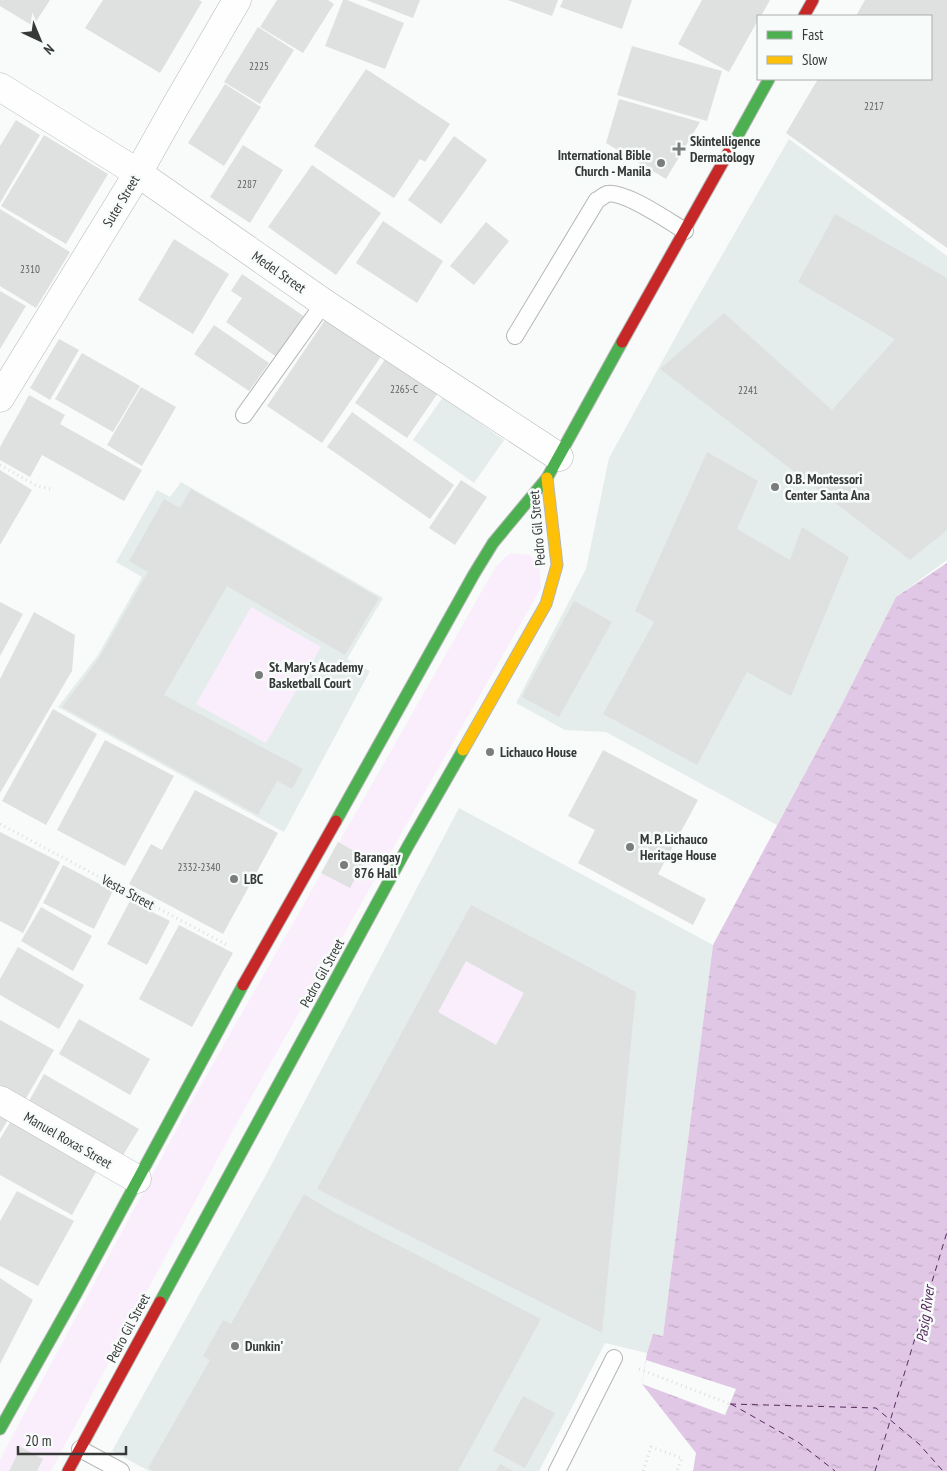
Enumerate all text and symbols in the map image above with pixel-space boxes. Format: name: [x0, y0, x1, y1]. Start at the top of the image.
north arrow: [15, 15, 65, 65]
legend: [757, 15, 932, 80]
text: Fast: [802, 25, 823, 44]
text: N: [40, 40, 58, 58]
text: Slow: [802, 50, 827, 69]
house number: 2225: [249, 59, 269, 73]
house number: 2217: [864, 99, 884, 113]
place label: Skintelligence Dermatology: [690, 132, 761, 166]
marker: Skintelligence Dermatology: [672, 142, 686, 156]
place label: International Bible Church - Manila: [558, 146, 651, 180]
marker: International Bible Church - Manila: [655, 157, 667, 169]
street label: Suter Street: [99, 172, 144, 230]
house number: 2287: [237, 177, 257, 191]
street label: Medel Street: [249, 247, 310, 297]
house number: 2310: [20, 262, 40, 276]
house number: 2265-C: [390, 382, 418, 396]
house number: 2241: [738, 383, 758, 397]
place label: O.B. Montessori Center Santa Ana: [785, 470, 870, 504]
marker: O.B. Montessori Center Santa Ana: [769, 481, 781, 493]
street label: Pedro Gil Street: [525, 489, 549, 567]
place label: St. Mary's Academy Basketball Court: [269, 658, 363, 692]
marker: St. Mary's Academy Basketball Court: [253, 669, 265, 681]
place label: Lichauco House: [500, 743, 577, 761]
marker: Lichauco House: [484, 746, 496, 758]
place label: M. P. Lichauco Heritage House: [640, 830, 716, 864]
marker: M. P. Lichauco Heritage House: [624, 841, 636, 853]
place label: Barangay 876 Hall: [354, 848, 401, 882]
marker: Barangay 876 Hall: [338, 859, 350, 871]
house number: 2332-2340: [178, 860, 220, 874]
street label: Vesta Street: [97, 870, 158, 914]
place label: LBC: [244, 870, 264, 888]
marker: LBC: [228, 873, 240, 885]
street label: Pedro Gil Street: [296, 935, 348, 1010]
street label: Manuel Roxas Street: [21, 1108, 115, 1173]
water label: Pasig River: [912, 1283, 939, 1344]
street label: Pedro Gil Street: [102, 1290, 154, 1366]
place label: Dunkin': [245, 1337, 283, 1355]
marker: Dunkin': [229, 1340, 241, 1352]
scale bar: [18, 1424, 125, 1456]
text: 20 m: [25, 1431, 51, 1450]

